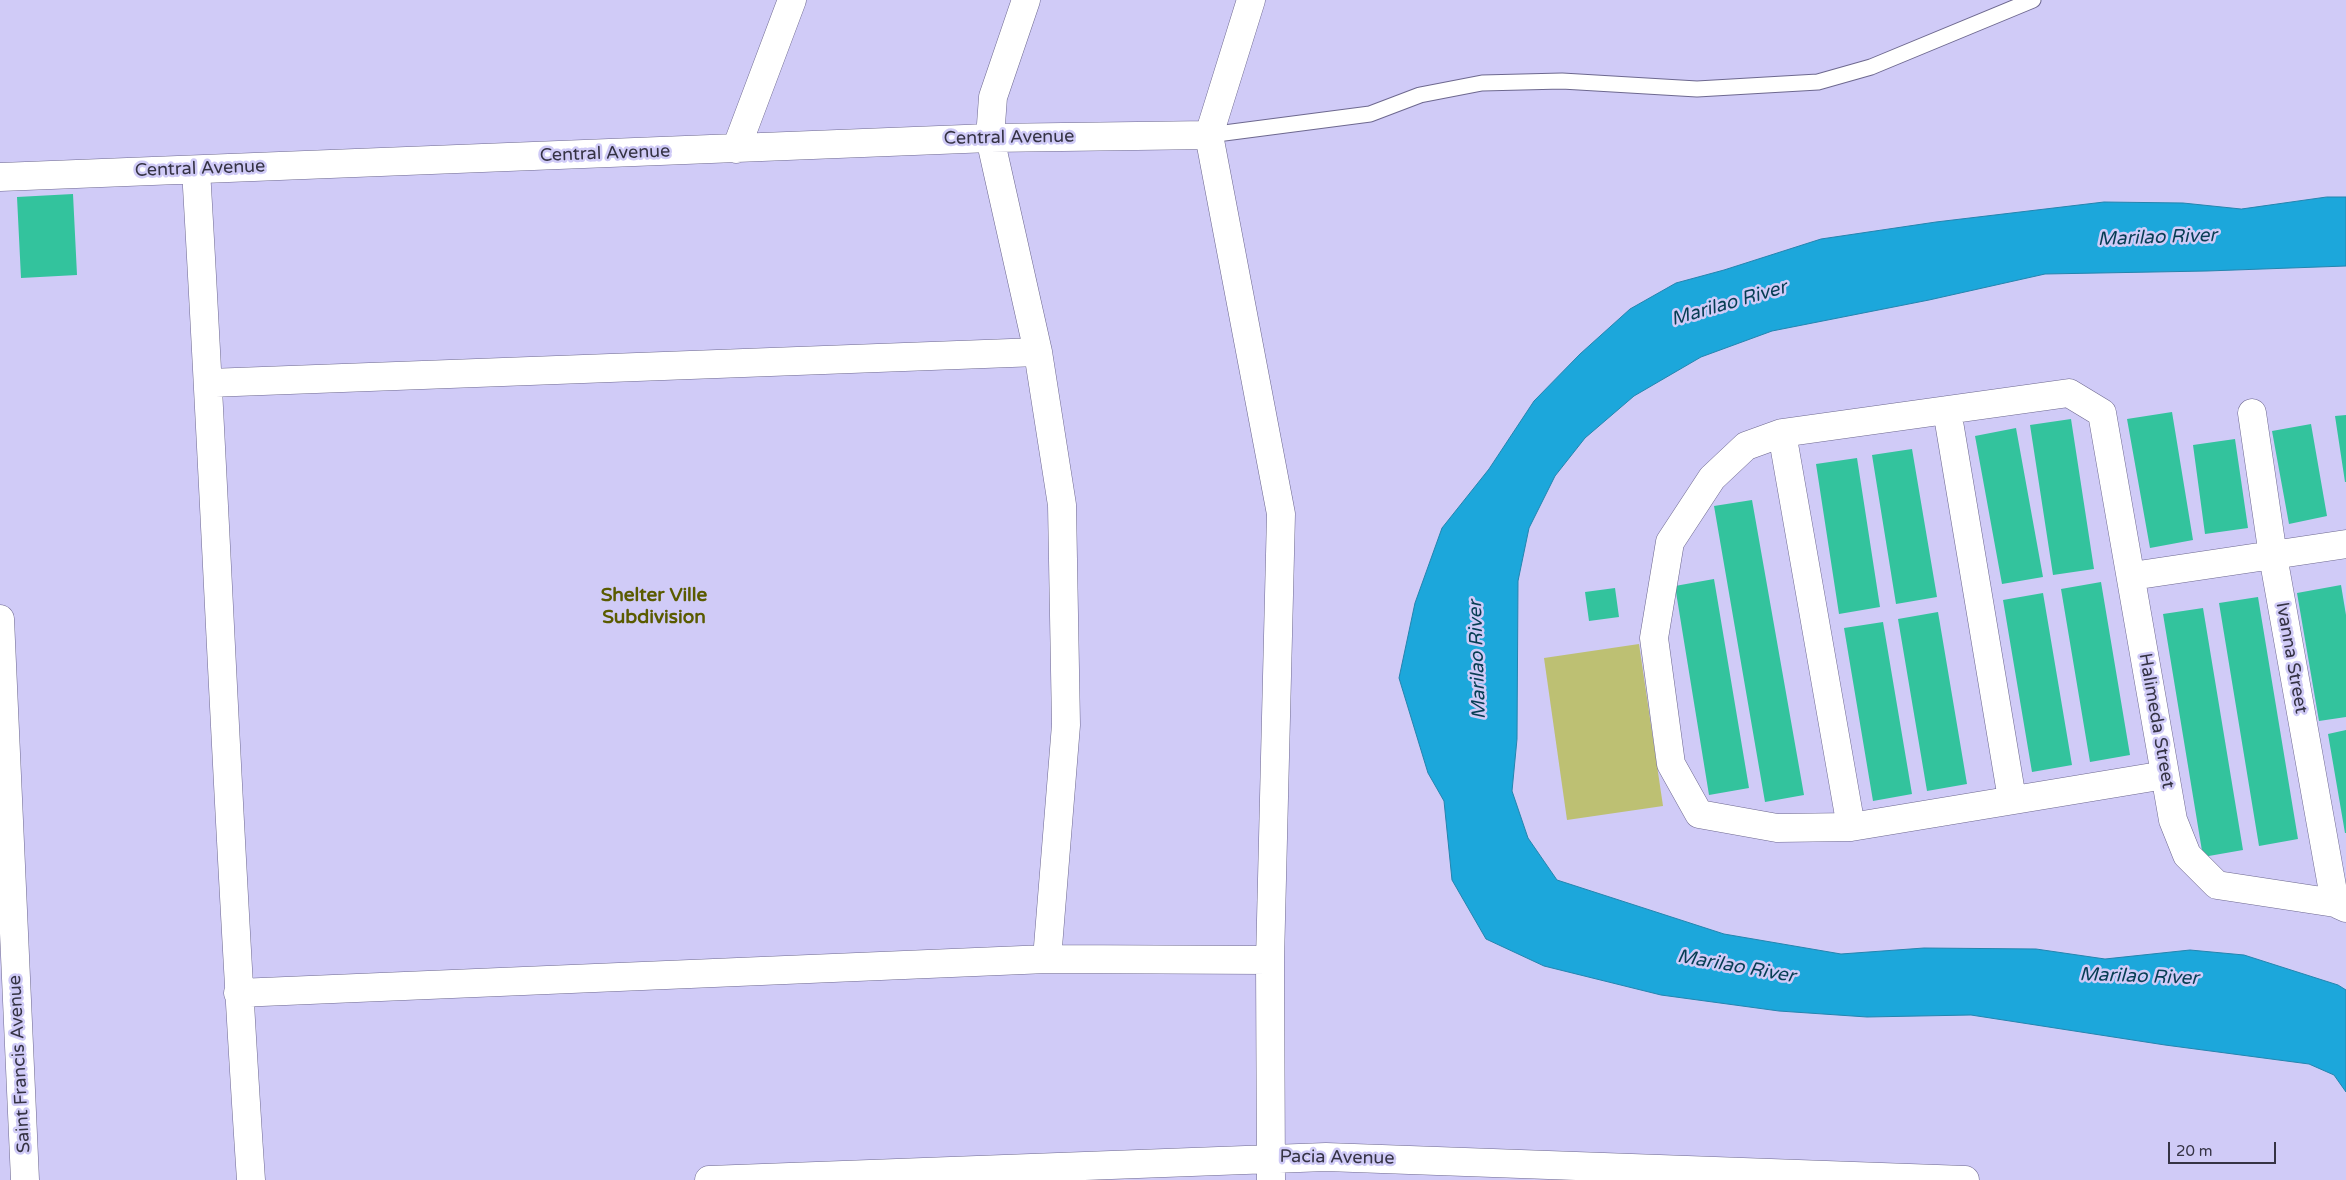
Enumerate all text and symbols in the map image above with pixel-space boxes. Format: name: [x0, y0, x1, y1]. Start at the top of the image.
street label: Central Avenue: [944, 126, 1074, 150]
street label: Central Avenue: [539, 141, 671, 167]
street label: Central Avenue: [134, 156, 266, 182]
water label: Marilao River: [2097, 225, 2217, 251]
water label: Marilao River: [1669, 277, 1789, 331]
district label: Shelter Ville Subdivision: [601, 585, 707, 629]
water label: Marilao River: [1465, 600, 1491, 720]
street label: Ivanna Street: [2271, 601, 2311, 715]
street label: Halimeda Street: [2133, 652, 2179, 790]
water label: Marilao River: [1675, 945, 1797, 989]
water label: Marilao River: [2079, 964, 2199, 990]
street label: Saint Francis Avenue: [5, 974, 35, 1154]
scale bar: [2171, 1132, 2278, 1164]
text: 20 m: [2176, 1142, 2213, 1160]
street label: Pacia Avenue: [1279, 1146, 1395, 1170]

